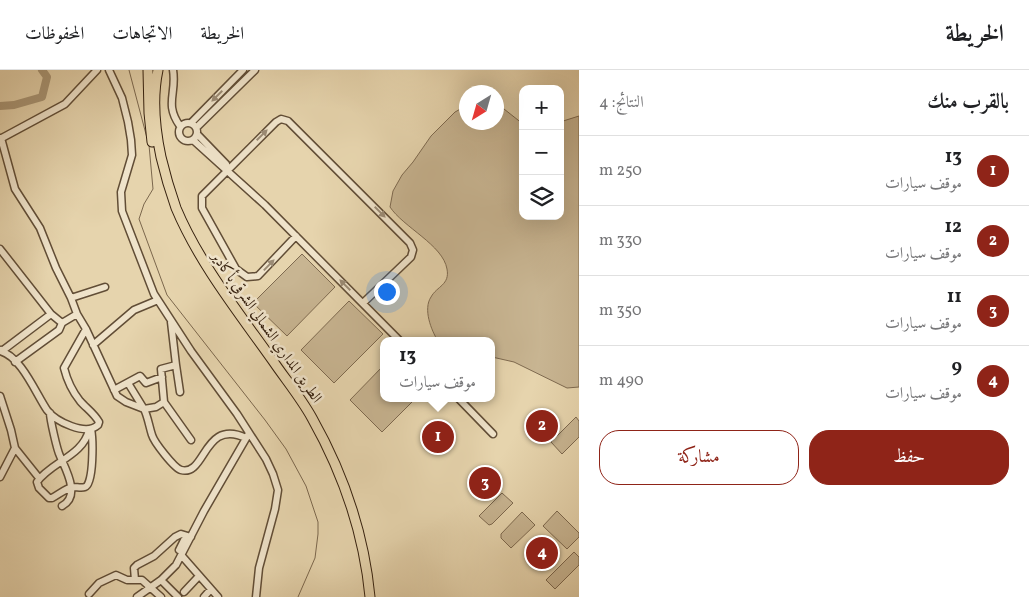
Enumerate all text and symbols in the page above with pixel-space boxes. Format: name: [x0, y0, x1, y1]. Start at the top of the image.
text: الخريطة: [946, 18, 1004, 52]
text: المحفوظات: [25, 22, 84, 47]
text: الاتجاهات: [112, 22, 172, 47]
text: الخريطة: [200, 22, 244, 47]
north arrow: [459, 85, 504, 130]
map controls: [519, 85, 564, 220]
button: +: [519, 85, 564, 130]
text: بالقرب منك: [927, 88, 1009, 117]
one-way arrow: [211, 90, 223, 102]
text: النتائج: 4: [599, 92, 644, 114]
one-way arrow: [256, 130, 268, 142]
button: −: [519, 130, 564, 175]
text: 13: [945, 144, 962, 170]
text: 250 m: [599, 160, 642, 182]
text: 1: [990, 160, 996, 182]
text: موقف سيارات: [885, 173, 962, 195]
button: layers: [519, 175, 564, 220]
one-way arrow: [373, 206, 385, 218]
text: 12: [944, 214, 962, 240]
text: 330 m: [599, 230, 642, 252]
text: 2: [989, 230, 997, 252]
text: موقف سيارات: [885, 243, 962, 265]
street label: الطريق المداري الشمالي الشرقي بأكادير: [204, 245, 328, 408]
one-way arrow: [263, 259, 275, 271]
one-way arrow: [339, 279, 351, 291]
your location: [374, 279, 400, 305]
text: 11: [947, 284, 962, 310]
text: 350 m: [599, 300, 642, 322]
text: 3: [989, 300, 997, 322]
text: موقف سيارات: [885, 313, 962, 335]
popup: [380, 337, 495, 402]
text: 13: [399, 343, 416, 369]
text: 9: [952, 354, 962, 380]
text: 490 m: [599, 370, 644, 392]
text: 4: [988, 370, 998, 392]
text: موقف سيارات: [399, 372, 476, 394]
text: موقف سيارات: [885, 383, 962, 405]
pin: 2: [526, 407, 558, 445]
pin: 1: [422, 418, 454, 456]
button: مشاركة: [599, 430, 799, 485]
button: حفظ: [809, 430, 1009, 485]
pin: 3: [469, 464, 501, 502]
pin: 4: [526, 534, 558, 572]

